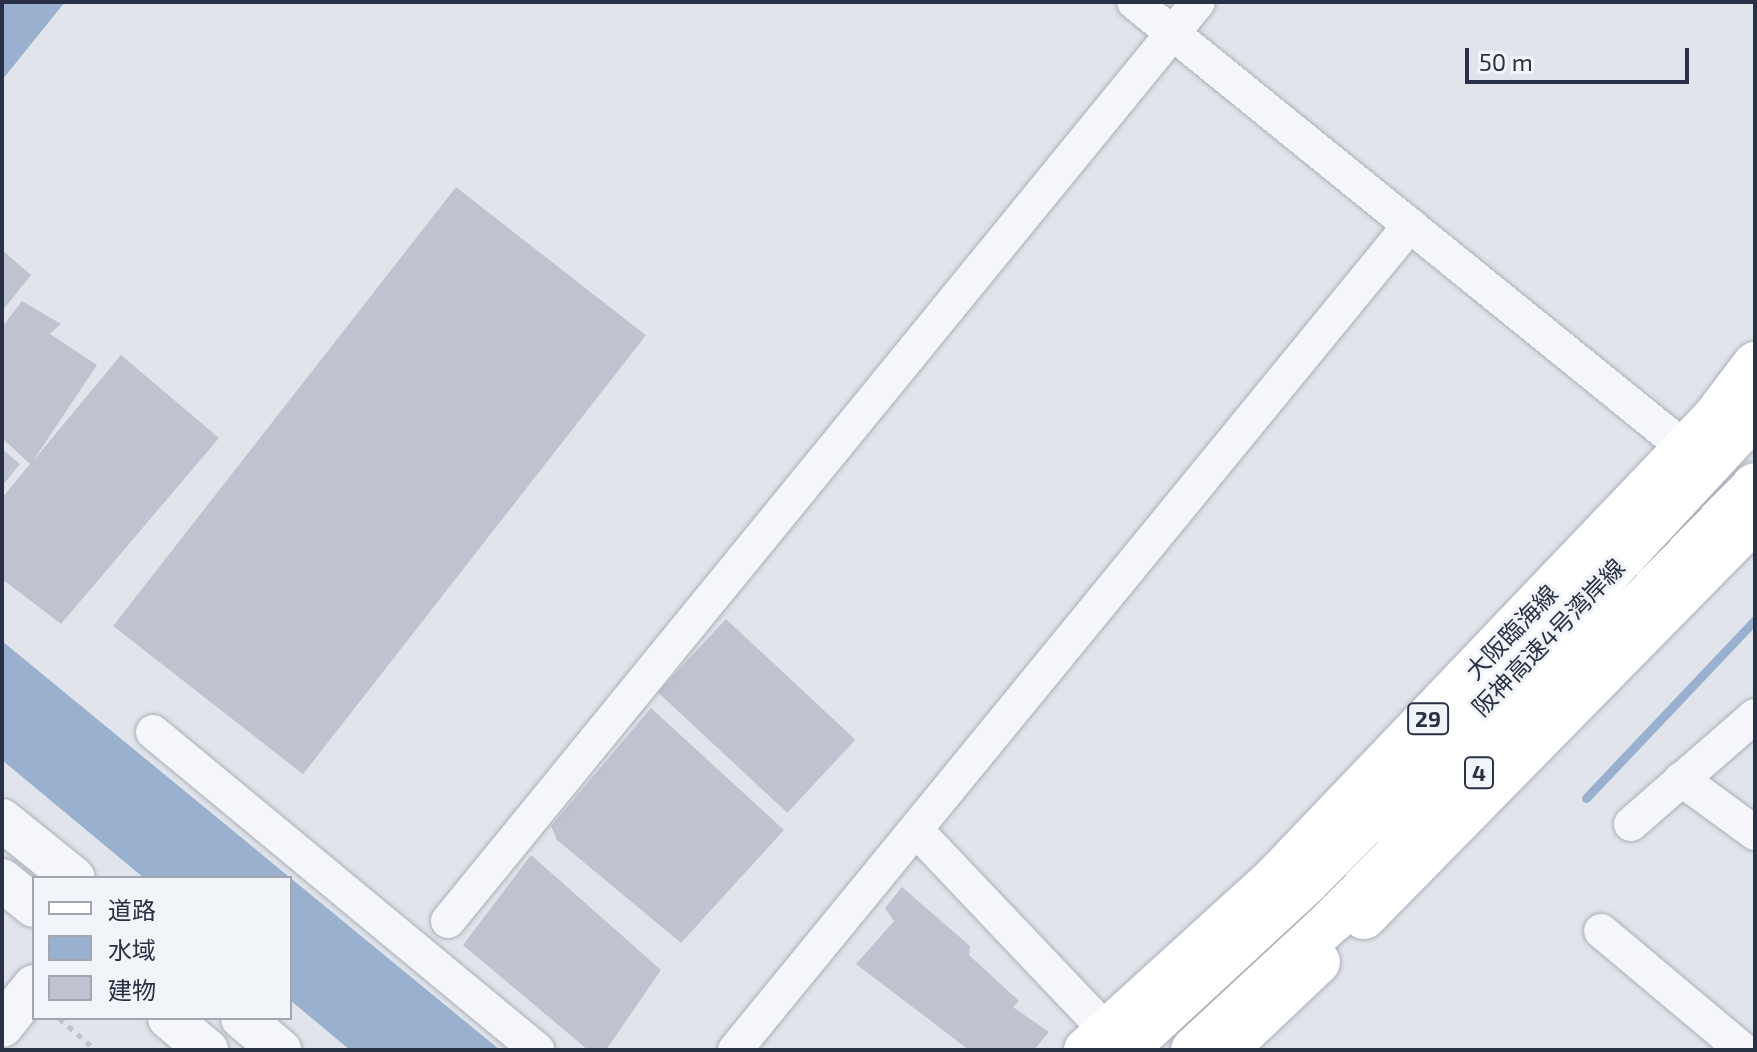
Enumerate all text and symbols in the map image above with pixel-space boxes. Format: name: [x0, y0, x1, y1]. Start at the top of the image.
scale bar: [1469, 32, 1693, 82]
text: 50 m: [1479, 47, 1533, 76]
street label: 阪神高速4号湾岸線: [1466, 553, 1630, 721]
street label: 大阪臨海線: [1459, 579, 1563, 685]
road number: 29: [1406, 701, 1450, 737]
road number: 4: [1463, 755, 1495, 791]
legend: [32, 876, 292, 1020]
text: 道路: [108, 895, 156, 924]
text: 水域: [108, 935, 156, 964]
text: 建物: [108, 975, 156, 1004]

